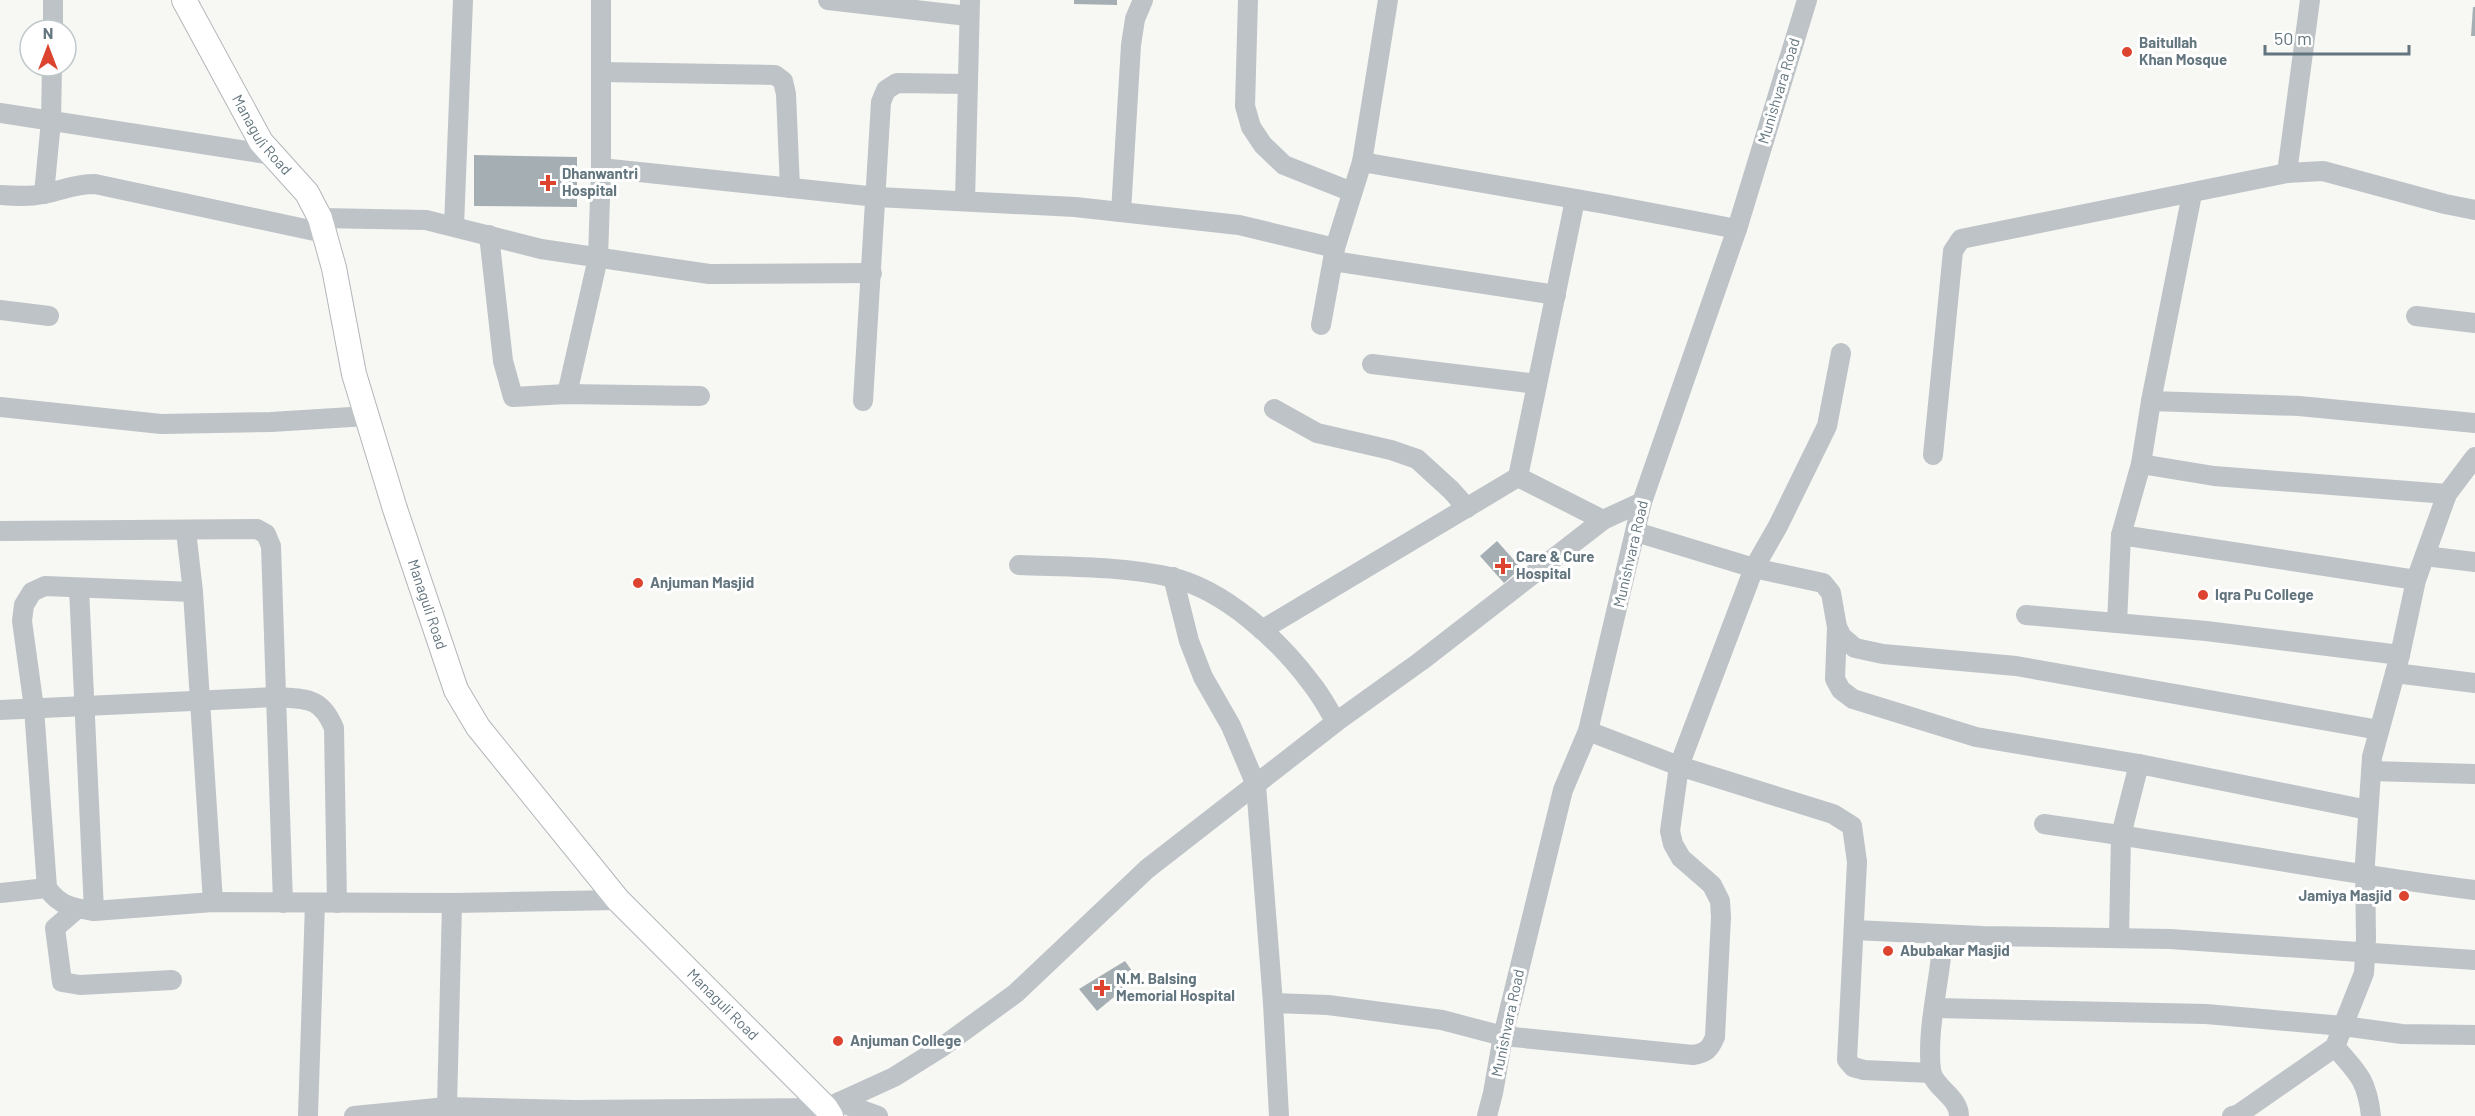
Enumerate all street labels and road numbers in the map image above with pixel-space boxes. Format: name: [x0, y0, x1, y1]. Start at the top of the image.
street label: Munishvara Road: [1753, 36, 1803, 146]
street label: Managuli Road: [229, 91, 296, 178]
street label: Munishvara Road: [1609, 498, 1651, 609]
street label: Managuli Road: [405, 557, 452, 651]
street label: Managuli Road: [684, 965, 763, 1044]
street label: Munishvara Road: [1487, 967, 1527, 1078]

